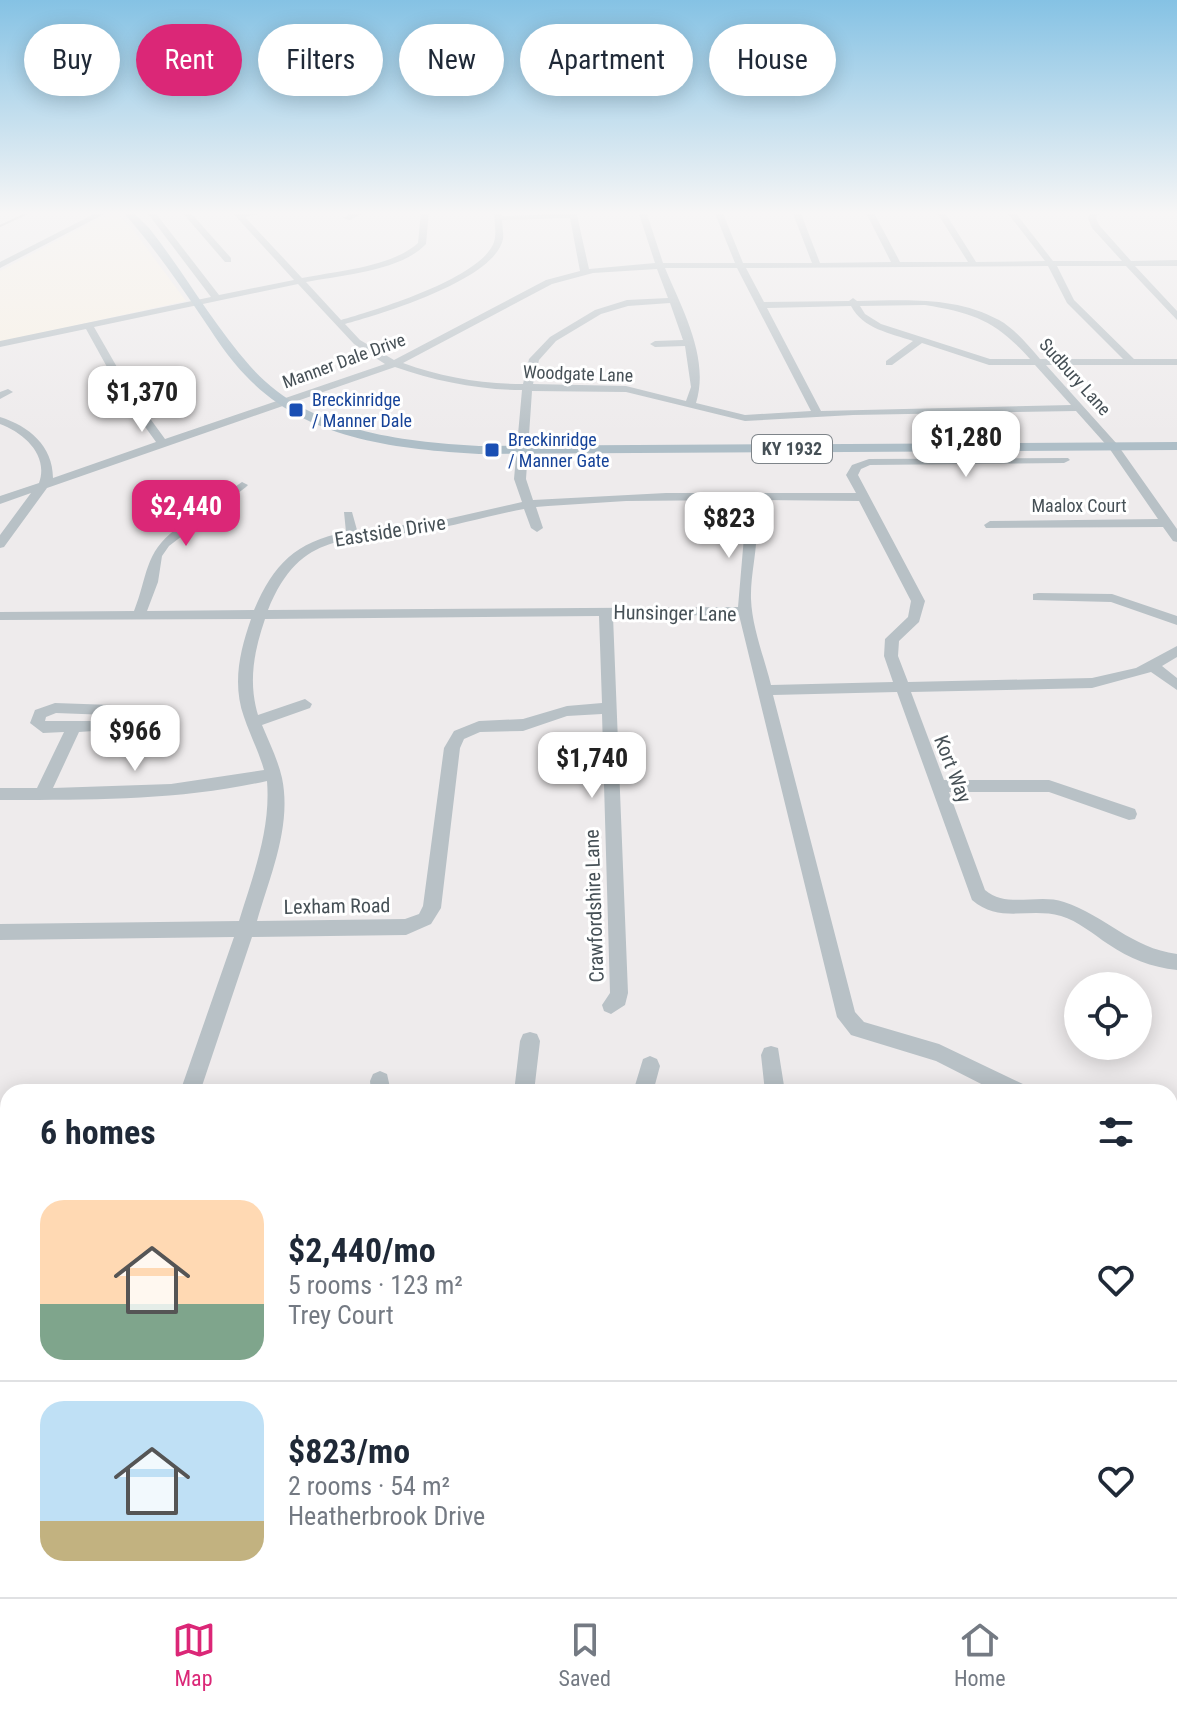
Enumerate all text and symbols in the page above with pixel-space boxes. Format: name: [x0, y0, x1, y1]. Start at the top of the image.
chip: Buy: [24, 24, 120, 96]
chip: Rent: [136, 24, 242, 96]
chip: Filters: [258, 24, 383, 96]
chip: New: [399, 24, 504, 96]
chip: Apartment: [520, 24, 693, 96]
chip: House: [709, 24, 836, 96]
street label: Manner Dale Drive: [280, 329, 408, 392]
street label: Sudbury Lane: [1035, 334, 1115, 419]
street label: Woodgate Lane: [523, 361, 633, 386]
pin: $1,370: [77, 366, 207, 434]
text: $1,370: [106, 377, 178, 407]
place label: Breckinridge / Manner Dale: [312, 389, 412, 431]
marker: Breckinridge / Manner Dale: [287, 401, 305, 419]
pin: $1,280: [901, 411, 1031, 479]
text: $1,280: [930, 422, 1002, 452]
place label: Breckinridge / Manner Gate: [508, 429, 610, 471]
road number: KY 1932: [752, 435, 832, 463]
marker: Breckinridge / Manner Gate: [483, 441, 501, 459]
pin: $2,440: [121, 480, 251, 548]
text: $2,440: [150, 491, 222, 521]
pin: $823: [682, 492, 776, 560]
street label: Maalox Court: [1031, 495, 1127, 516]
text: $823: [703, 503, 755, 533]
street label: Eastside Drive: [333, 510, 447, 552]
street label: Hunsinger Lane: [613, 600, 737, 626]
pin: $966: [88, 705, 182, 773]
text: $966: [109, 716, 161, 746]
pin: $1,740: [527, 732, 657, 800]
street label: Kort Way: [929, 732, 977, 806]
text: $1,740: [556, 743, 628, 773]
street label: Crawfordshire Lane: [579, 829, 609, 983]
street label: Lexham Road: [283, 893, 391, 919]
map controls: [1064, 972, 1152, 1060]
button: locate: [1064, 972, 1152, 1060]
icon: filters: [1094, 1110, 1138, 1154]
text: 6 homes: [40, 1112, 156, 1152]
text: $2,440/mo: [288, 1230, 436, 1270]
icon: home: [104, 1232, 200, 1328]
icon: heart: [1094, 1258, 1138, 1302]
text: 5 rooms · 123 m²: [288, 1270, 463, 1300]
text: Trey Court: [288, 1300, 394, 1330]
text: $823/mo: [288, 1431, 410, 1471]
icon: home: [104, 1433, 200, 1529]
icon: heart: [1094, 1459, 1138, 1503]
text: 2 rooms · 54 m²: [288, 1471, 450, 1501]
text: Heatherbrook Drive: [288, 1501, 485, 1531]
tab: Map: [172, 1618, 216, 1691]
tab: Saved: [559, 1618, 611, 1691]
tab: Home: [954, 1618, 1005, 1691]

